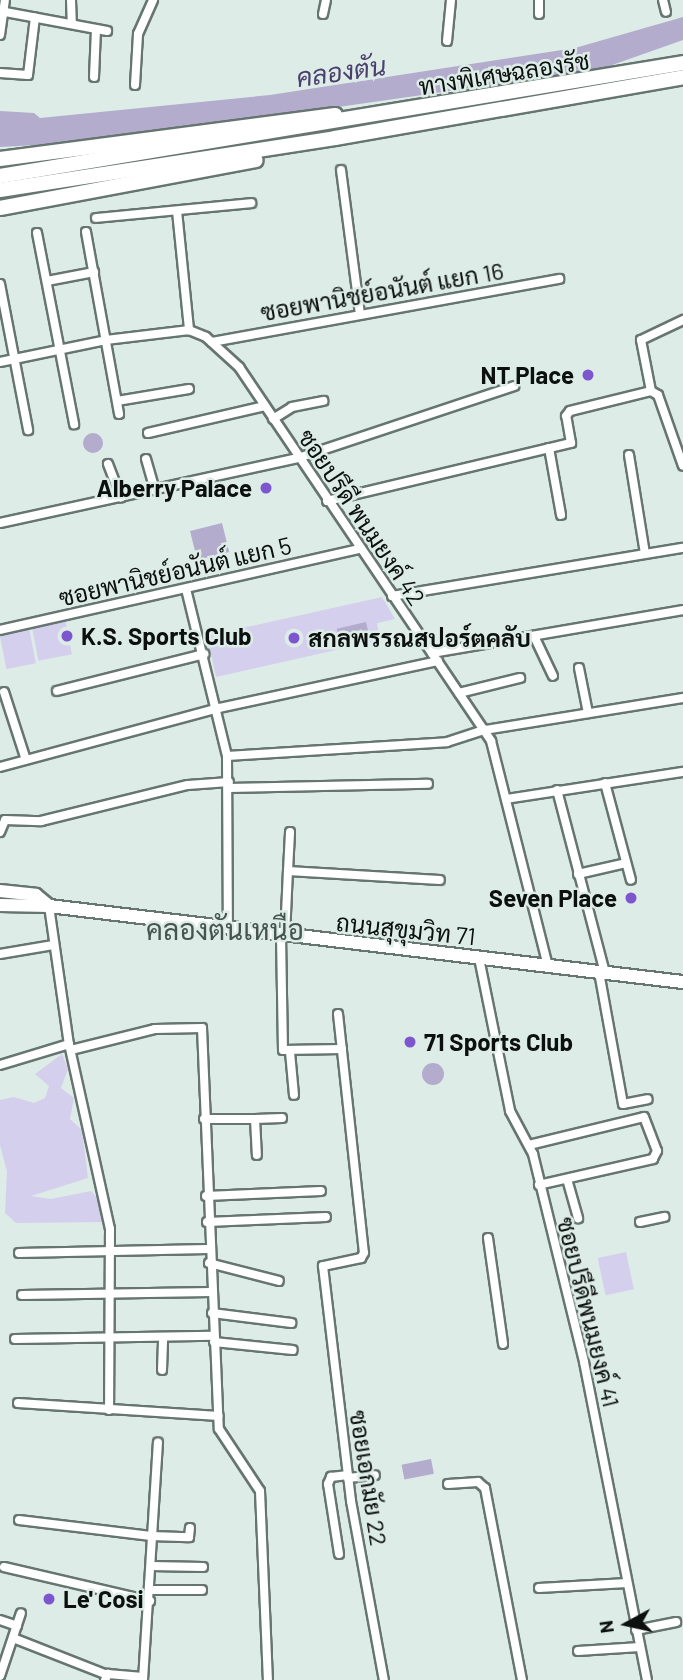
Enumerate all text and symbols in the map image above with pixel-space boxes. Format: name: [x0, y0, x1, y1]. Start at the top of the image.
street label: ทางพิเศษฉลองรัช: [417, 45, 591, 101]
water label: คลองตัน: [294, 49, 388, 93]
street label: ซอยพานิชย์อนันต์ แยก 16: [258, 255, 506, 327]
place label: NT Place: [480, 361, 574, 389]
marker: NT Place: [580, 367, 596, 383]
street label: ซอยปรีดี พนมยงค์ 42: [292, 423, 432, 611]
place label: Alberry Palace: [97, 474, 252, 502]
marker: Alberry Palace: [258, 480, 274, 496]
street label: ซอยพานิชย์อนันต์ แยก 5: [56, 530, 294, 612]
place label: K.S. Sports Club: [81, 622, 252, 650]
place label: สกลพรรณสปอร์ตคลับ: [308, 624, 531, 652]
marker: K.S. Sports Club: [59, 628, 75, 644]
marker: สกลพรรณสปอร์ตคลับ: [286, 630, 302, 646]
place label: Seven Place: [489, 884, 617, 912]
marker: Seven Place: [623, 890, 639, 906]
street label: ถนนสุขุมวิท 71: [335, 907, 477, 951]
district label: คลองตันเหนือ: [146, 912, 304, 946]
place label: 71 Sports Club: [424, 1028, 573, 1056]
marker: 71 Sports Club: [402, 1034, 418, 1050]
street label: ซอยปรีดีพนมยงค์ 41: [551, 1214, 627, 1410]
street label: ซอยเอกมัย 22: [344, 1408, 394, 1548]
place label: Le' Cosi: [63, 1585, 144, 1613]
north arrow: [592, 1589, 662, 1659]
marker: Le' Cosi: [41, 1591, 57, 1607]
text: N: [593, 1619, 618, 1635]

